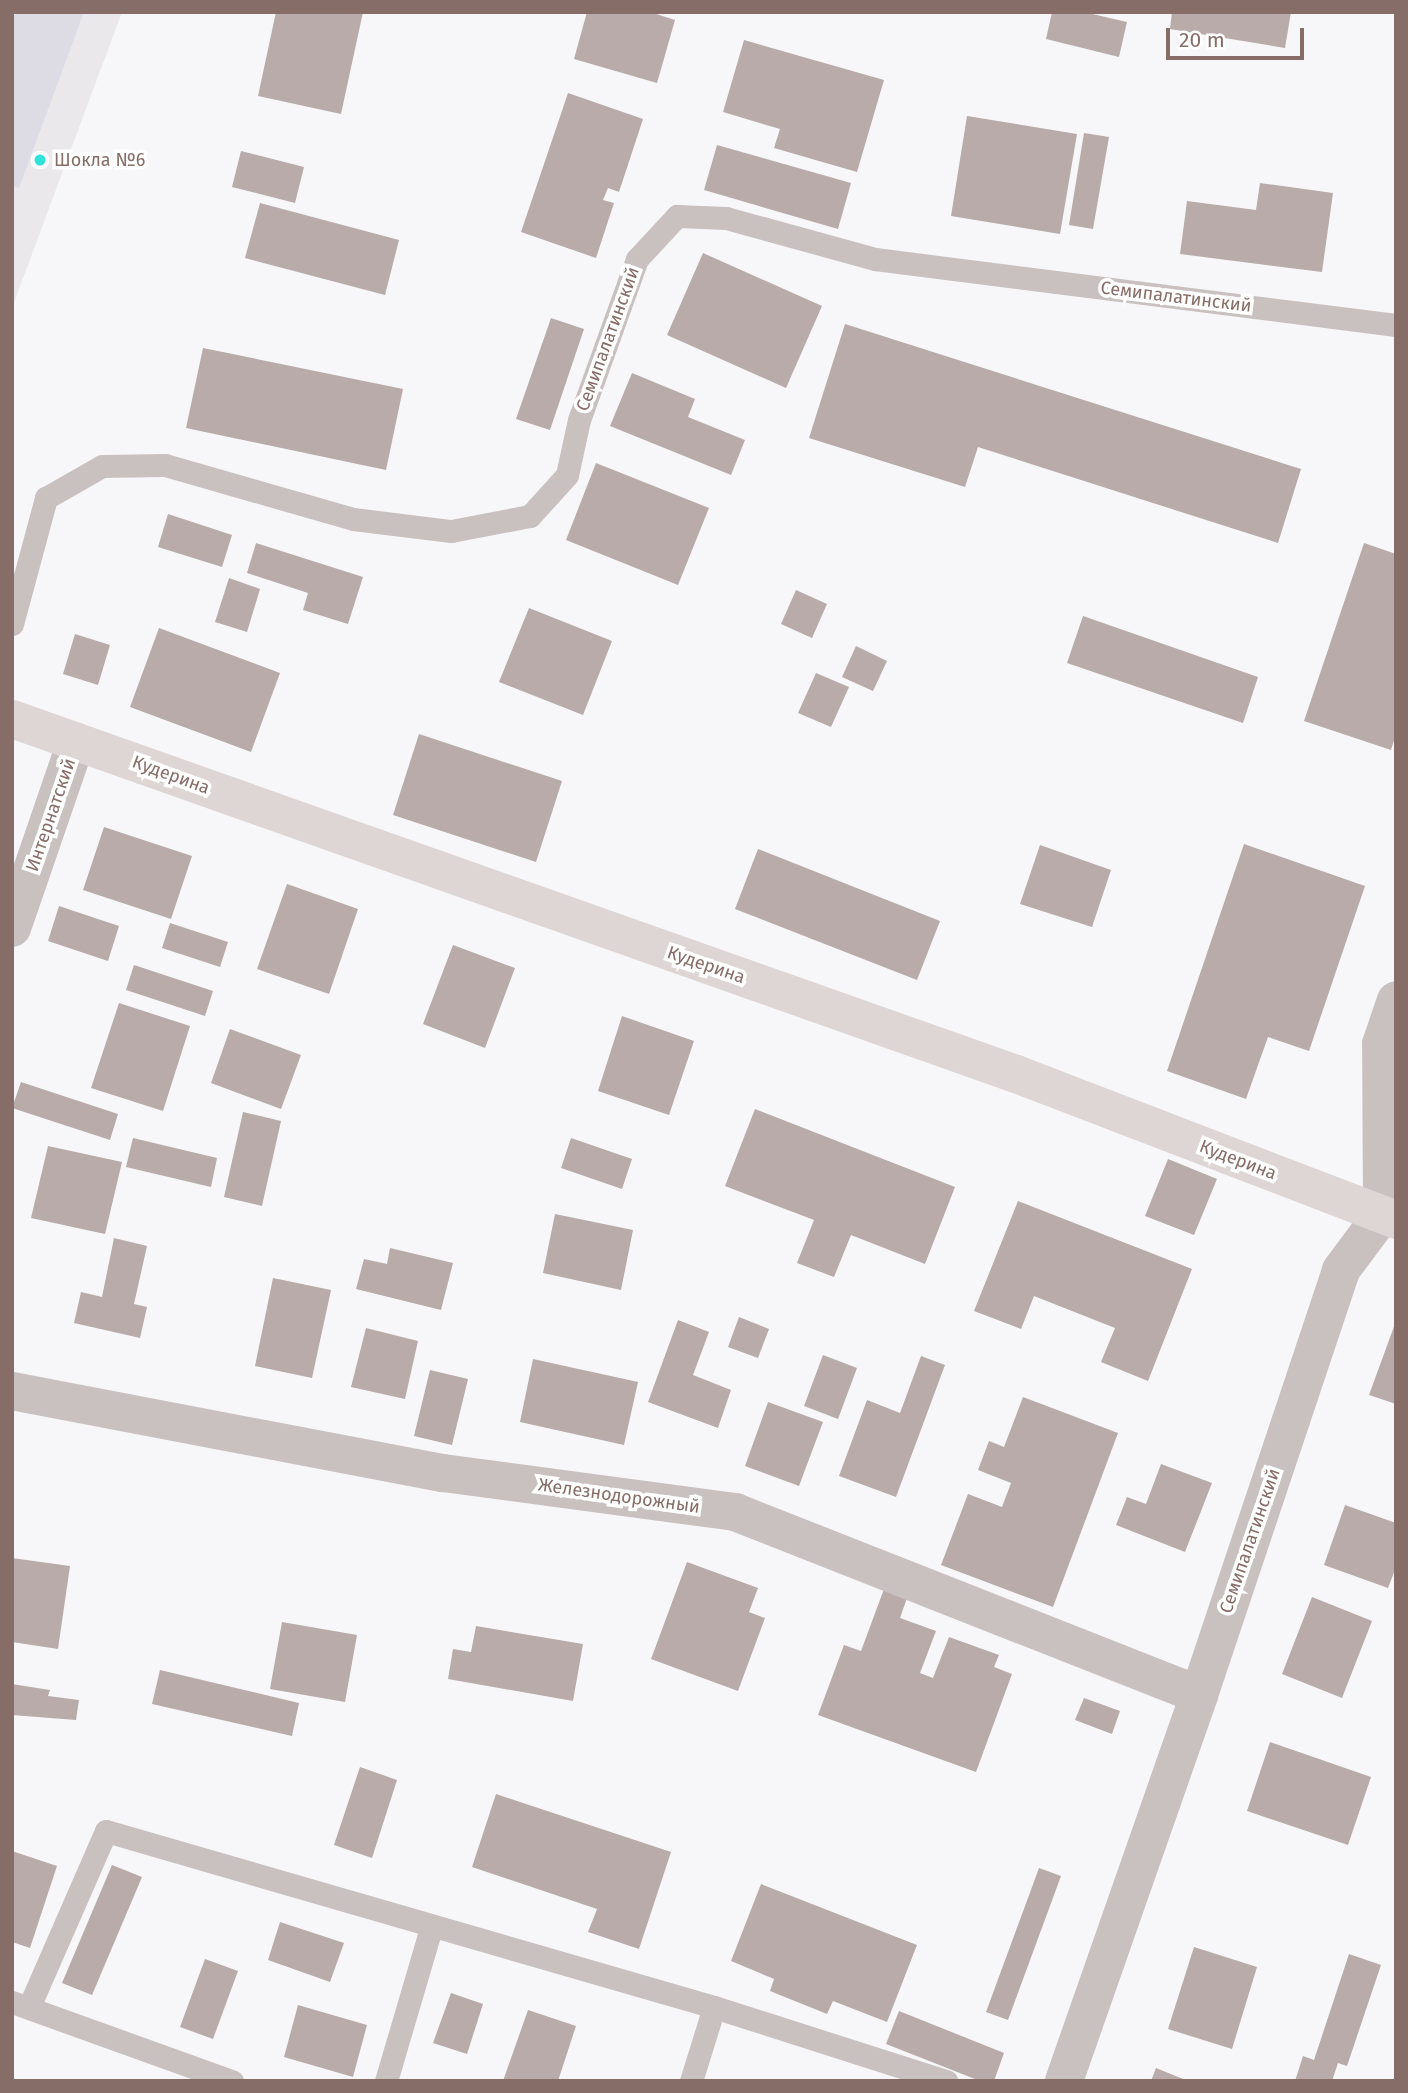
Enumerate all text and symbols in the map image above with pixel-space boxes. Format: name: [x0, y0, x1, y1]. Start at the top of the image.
scale bar: [1170, 14, 1308, 58]
text: 20 m: [1179, 27, 1225, 53]
place label: Шокла №6: [54, 149, 145, 171]
marker: Шокла №6: [32, 152, 48, 168]
street label: Семипалатинский: [572, 264, 644, 414]
street label: Семипалатинский: [1099, 277, 1253, 317]
street label: Кудерина: [129, 751, 213, 799]
street label: Интернатский: [22, 755, 80, 875]
street label: Кудерина: [664, 942, 748, 988]
street label: Кудерина: [1196, 1135, 1280, 1185]
street label: Семипалатинский: [1215, 1466, 1285, 1616]
street label: Железнодорожный: [537, 1474, 701, 1518]

